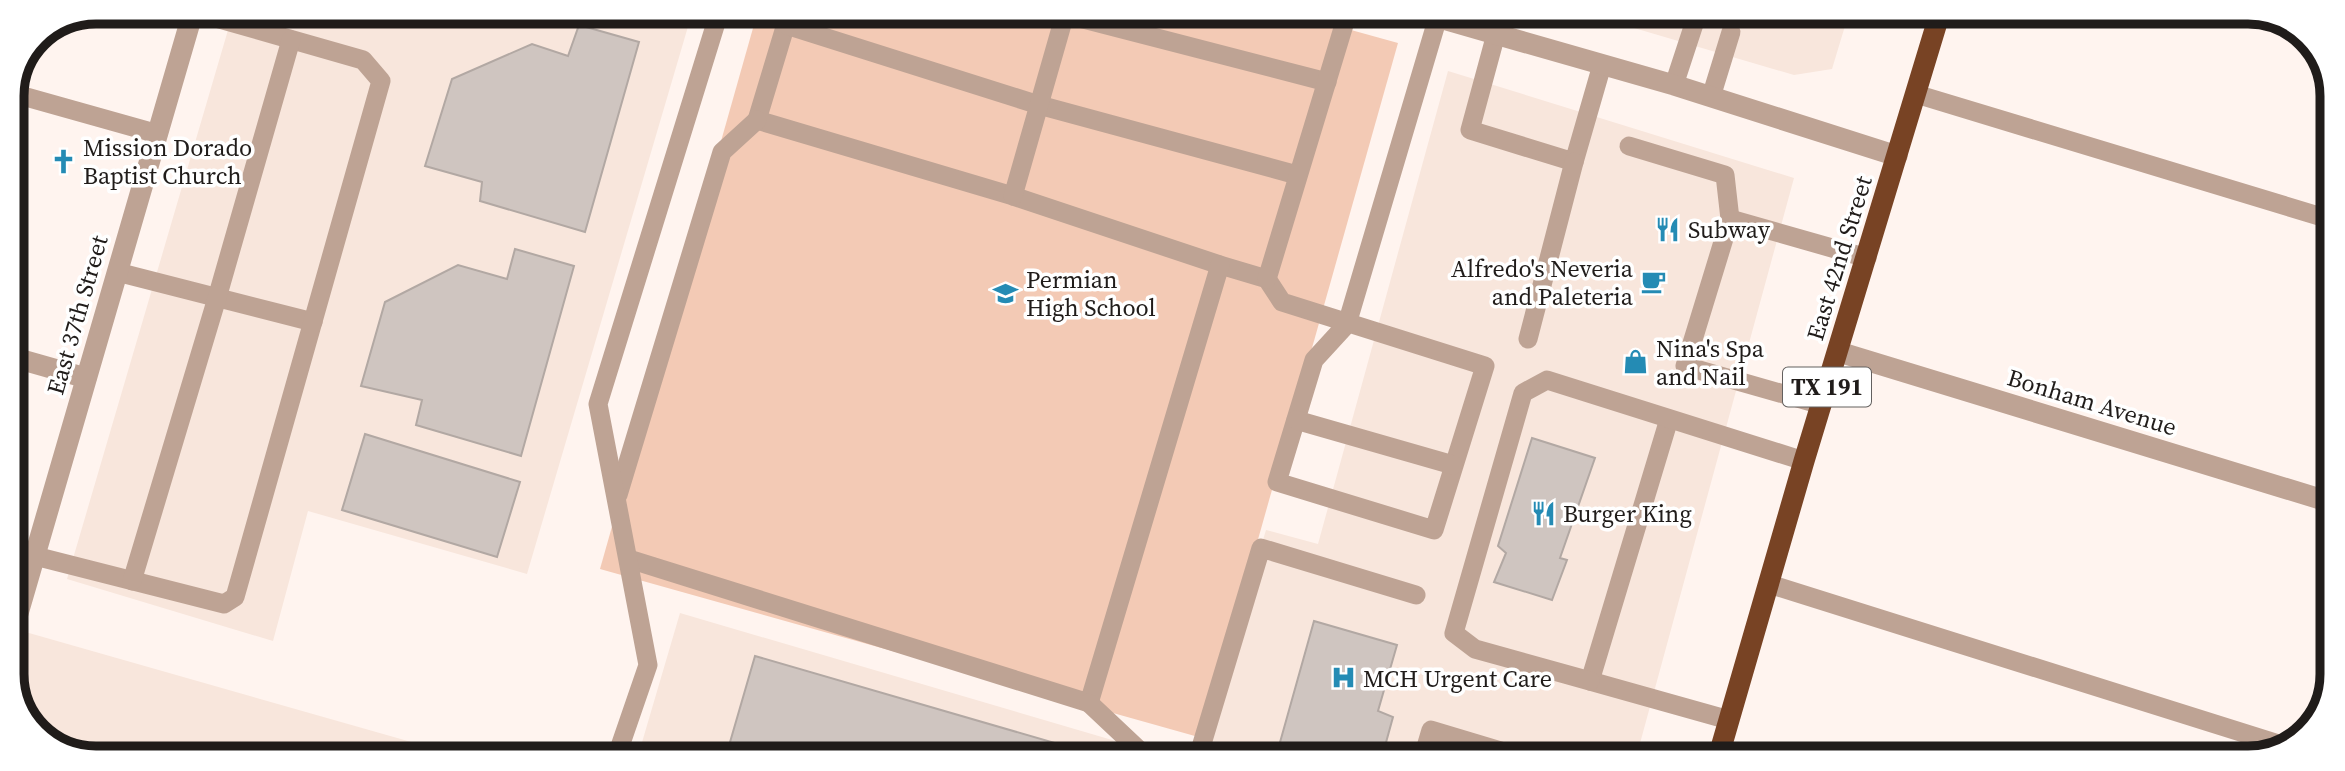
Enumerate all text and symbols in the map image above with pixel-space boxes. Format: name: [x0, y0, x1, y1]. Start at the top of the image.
place label: Mission Dorado Baptist Church: [83, 131, 252, 192]
church icon: Mission Dorado Baptist Church: [49, 147, 77, 175]
street label: East 42nd Street: [1798, 172, 1880, 344]
place label: Subway: [1688, 213, 1771, 246]
restaurant icon: Subway: [1654, 215, 1682, 243]
street label: East 37th Street: [38, 231, 116, 399]
place label: Alfredo's Neveria and Paleteria: [1451, 252, 1634, 313]
place label: Permian High School: [1026, 263, 1156, 324]
cafe icon: Alfredo's Neveria and Paleteria: [1639, 268, 1667, 296]
school or university icon: Permian High School: [992, 279, 1020, 307]
place label: Nina's Spa and Nail: [1656, 332, 1765, 393]
shop icon: Nina's Spa and Nail: [1622, 348, 1650, 376]
street label: Bonham Avenue: [2003, 361, 2181, 443]
road number: TX 191: [1783, 368, 1871, 406]
place label: Burger King: [1563, 497, 1692, 530]
restaurant icon: Burger King: [1529, 499, 1557, 527]
place label: MCH Urgent Care: [1363, 662, 1552, 695]
hospital icon: MCH Urgent Care: [1329, 664, 1357, 692]

